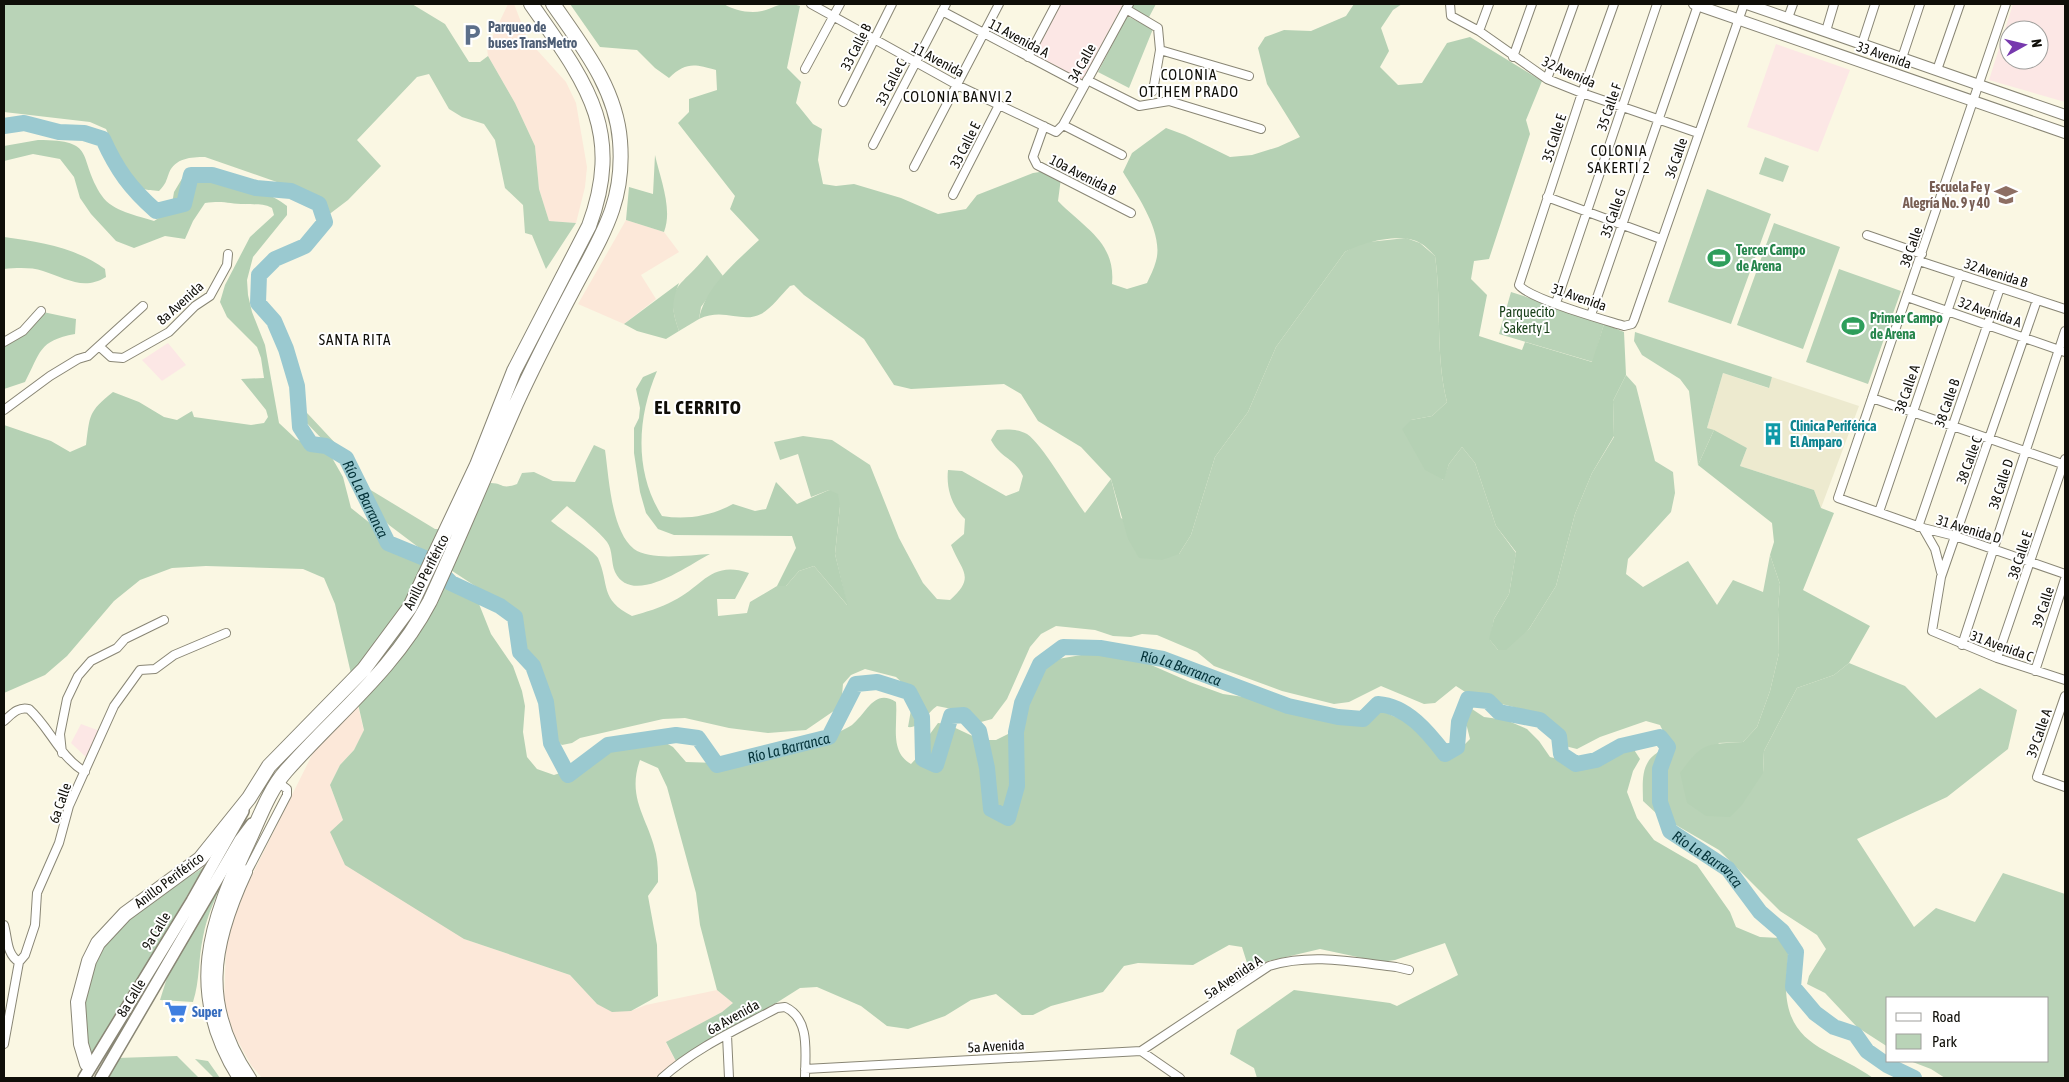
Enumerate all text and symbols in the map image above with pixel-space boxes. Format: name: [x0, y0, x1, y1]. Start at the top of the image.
street label: 11 Avenida A: [986, 15, 1052, 61]
place label: Parqueo de buses TransMetro: [488, 19, 578, 51]
north arrow: [1999, 20, 2049, 70]
street label: 33 Calle B: [838, 21, 875, 73]
parking icon: Parqueo de buses TransMetro: [459, 22, 485, 48]
street label: 33 Avenida: [1854, 38, 1914, 72]
text: N: [2028, 38, 2045, 48]
street label: 11 Avenida: [909, 40, 967, 80]
street label: 34 Calle: [1065, 41, 1099, 85]
street label: 32 Avenida: [1540, 53, 1598, 91]
street label: 33 Calle C: [873, 56, 910, 108]
district label: COLONIA OTTHEM PRADO: [1139, 66, 1239, 100]
street label: 35 Calle F: [1593, 81, 1625, 133]
district label: COLONIA BANVI 2: [903, 88, 1013, 105]
street label: 35 Calle E: [1539, 112, 1569, 164]
street label: 33 Calle E: [947, 119, 983, 171]
street label: 36 Calle: [1662, 136, 1690, 180]
district label: COLONIA SAKERTI 2: [1587, 142, 1651, 176]
street label: 10a Avenida B: [1047, 151, 1119, 199]
place label: Escuela Fe y Alegría No. 9 y 40: [1902, 179, 1990, 211]
school or university icon: Escuela Fe y Alegría No. 9 y 40: [1993, 182, 2019, 208]
street label: 35 Calle G: [1597, 186, 1629, 240]
street label: 38 Calle: [1897, 225, 1925, 269]
place label: Tercer Campo de Arena: [1736, 242, 1806, 274]
sports icon: Tercer Campo de Arena: [1706, 245, 1732, 271]
street label: 32 Avenida B: [1962, 255, 2030, 291]
street label: 8a Avenida: [153, 278, 207, 328]
street label: 31 Avenida: [1549, 280, 1609, 314]
street label: 32 Avenida A: [1956, 294, 2024, 330]
park label: Parquecito Sakerty 1: [1499, 304, 1555, 336]
place label: Primer Campo de Arena: [1870, 310, 1943, 342]
sports icon: Primer Campo de Arena: [1840, 313, 1866, 339]
district label: SANTA RITA: [319, 331, 391, 348]
street label: 38 Calle A: [1891, 362, 1923, 415]
street label: 38 Calle B: [1931, 376, 1963, 429]
district label: EL CERRITO: [654, 396, 742, 418]
place label: Clinica Periférica El Amparo: [1790, 418, 1877, 450]
building icon: Clinica Periférica El Amparo: [1760, 421, 1786, 447]
street label: 38 Calle C: [1953, 433, 1985, 486]
water label: Río La Barranca: [340, 457, 392, 540]
street label: 38 Calle D: [1985, 457, 2017, 511]
street label: 31 Avenida D: [1935, 512, 2003, 546]
street label: 38 Calle E: [2005, 529, 2035, 581]
street label: Anillo Periférico: [400, 532, 452, 612]
street label: 39 Calle: [2029, 585, 2057, 629]
street label: 31 Avenida C: [1969, 627, 2036, 665]
water label: Río La Barranca: [1139, 647, 1224, 689]
street label: 39 Calle A: [2023, 706, 2055, 759]
water label: Río La Barranca: [745, 729, 831, 766]
street label: 6a Calle: [46, 781, 74, 825]
water label: Río La Barranca: [1670, 827, 1747, 890]
street label: Anillo Periférico: [131, 849, 207, 911]
street label: 9a Calle: [138, 909, 174, 953]
street label: 5a Avenida A: [1201, 952, 1265, 1002]
street label: 8a Calle: [113, 976, 149, 1020]
street label: 6a Avenida: [704, 996, 762, 1038]
legend: [1886, 997, 2049, 1062]
supermarket icon: Super: [163, 999, 189, 1025]
place label: Super: [192, 1004, 223, 1020]
text: Road: [1932, 1008, 1961, 1025]
text: Park: [1932, 1033, 1957, 1050]
street label: 5a Avenida: [967, 1037, 1025, 1055]

